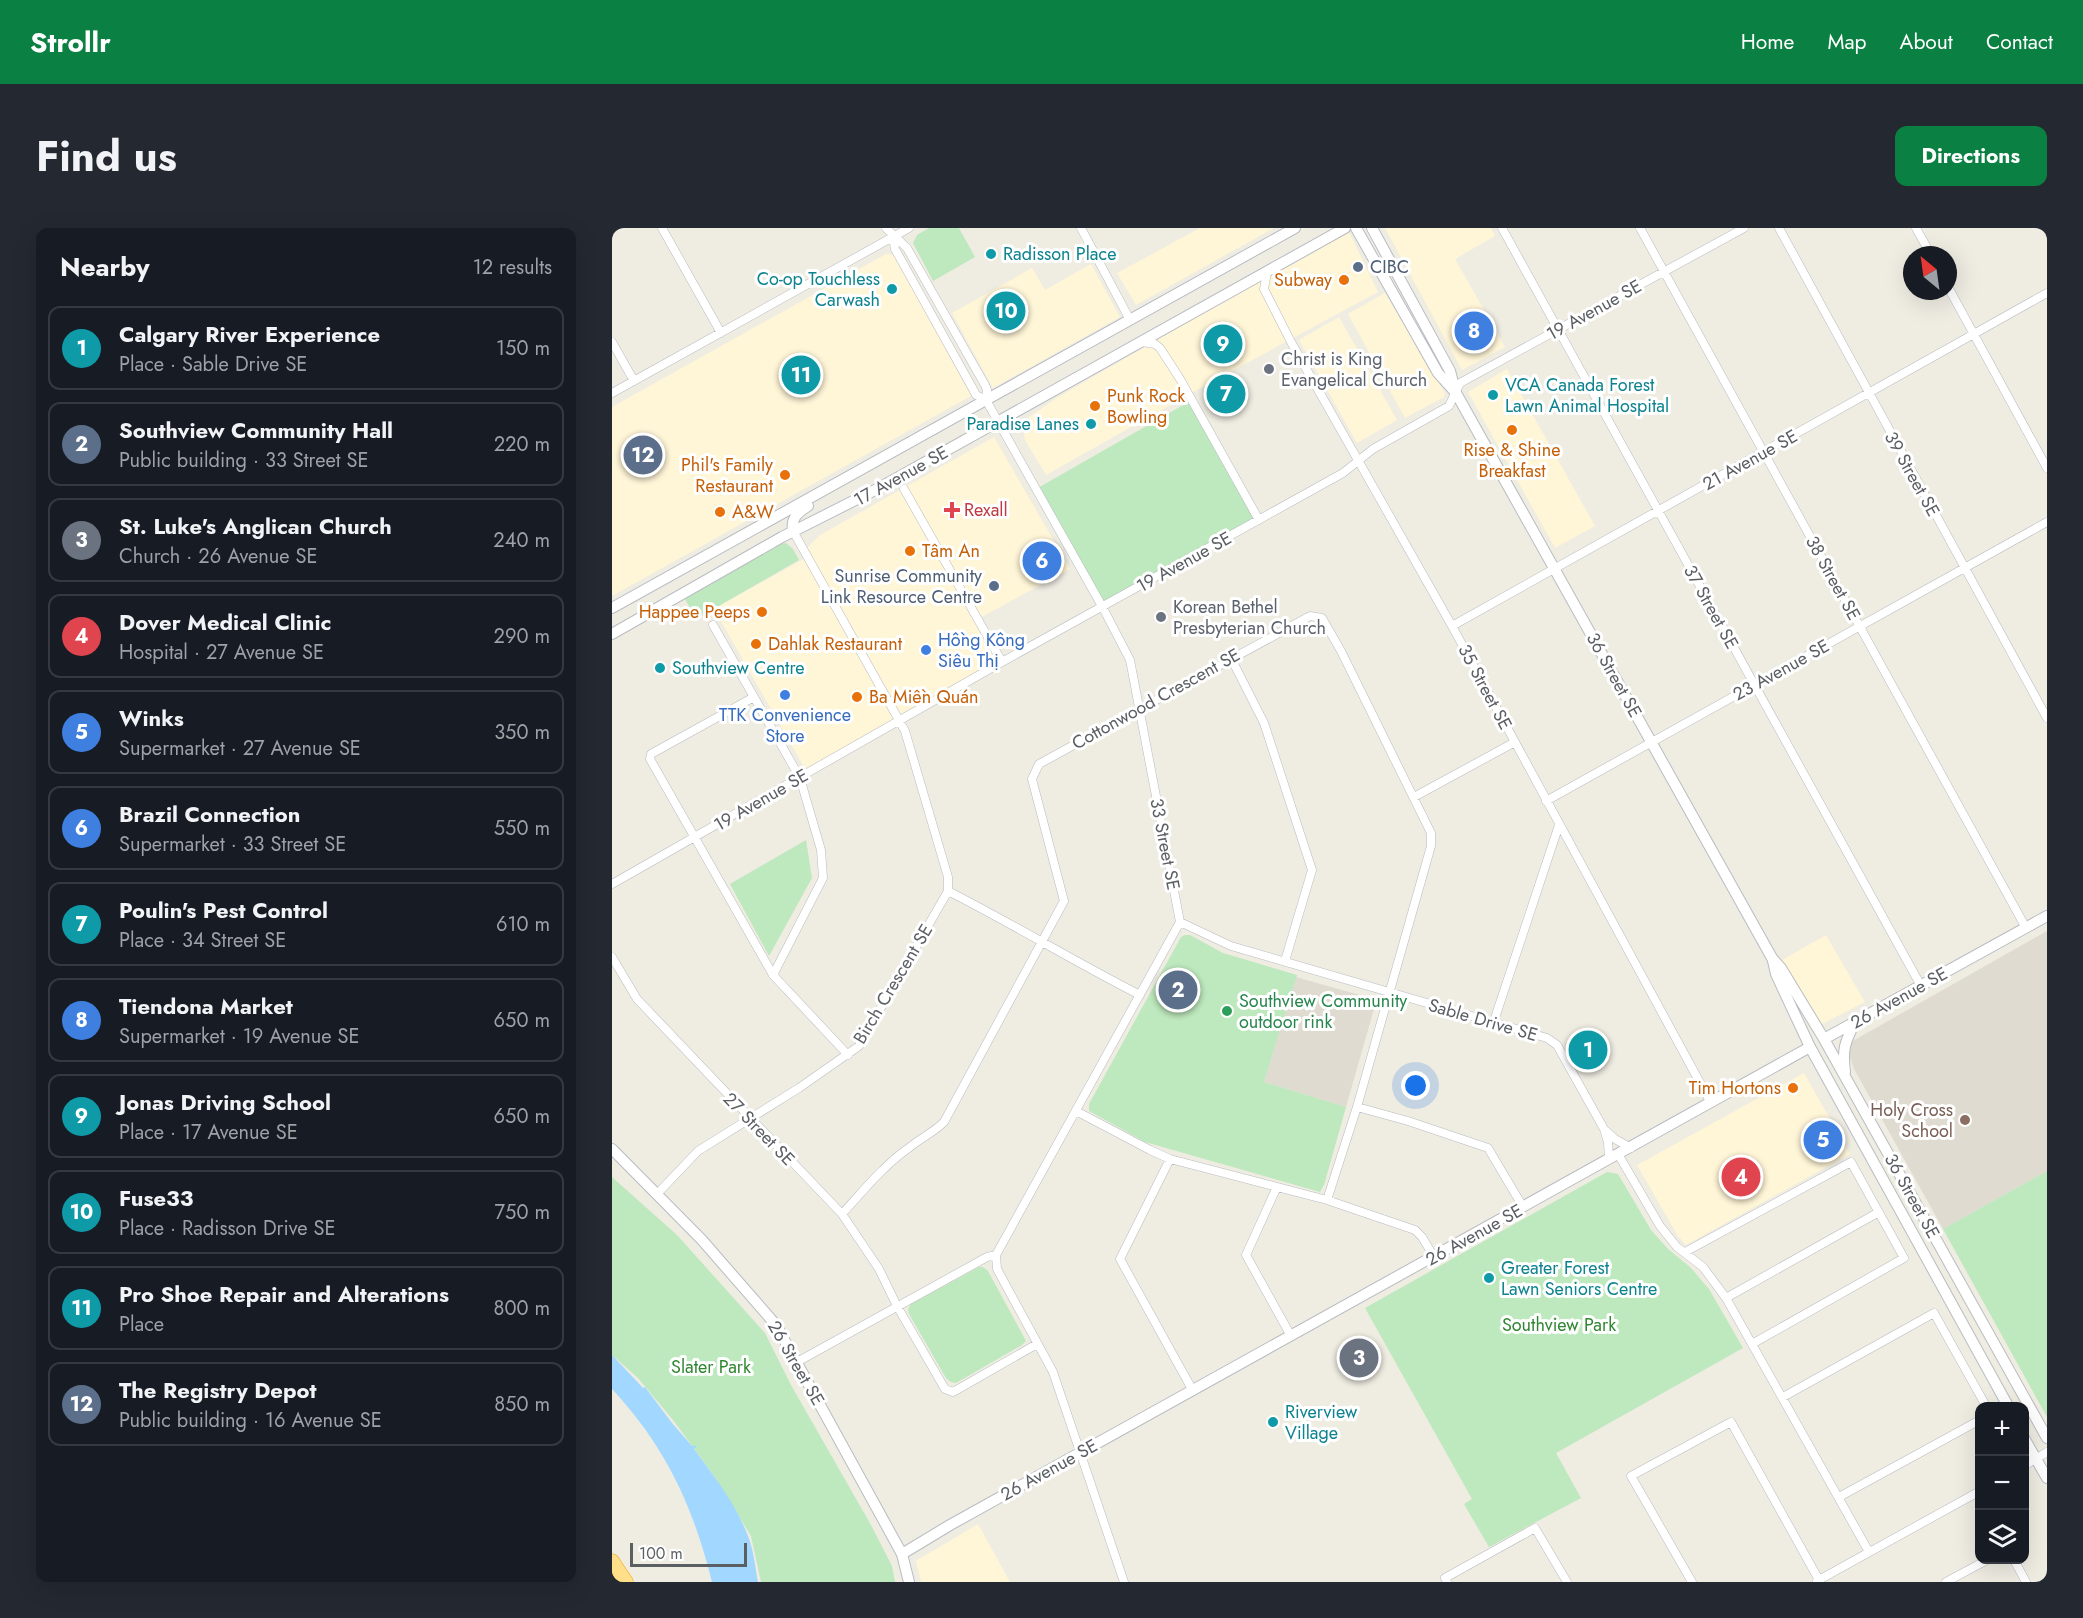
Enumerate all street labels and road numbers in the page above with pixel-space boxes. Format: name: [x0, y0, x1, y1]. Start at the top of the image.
street label: 19 Avenue SE: [1542, 273, 1646, 347]
street label: 21 Avenue SE: [1698, 423, 1802, 497]
street label: 39 Street SE: [1878, 427, 1946, 521]
street label: 17 Avenue SE: [849, 439, 953, 513]
street label: 19 Avenue SE: [1132, 525, 1236, 599]
street label: 38 Street SE: [1799, 531, 1867, 625]
street label: 37 Street SE: [1677, 560, 1745, 654]
street label: 36 Street SE: [1580, 628, 1648, 722]
street label: 23 Avenue SE: [1728, 633, 1834, 707]
street label: 35 Street SE: [1452, 640, 1518, 734]
street label: Cottonwood Crescent SE: [1067, 642, 1245, 756]
street label: 19 Avenue SE: [709, 762, 813, 838]
street label: 33 Street SE: [1143, 796, 1187, 892]
street label: Birch Crescent SE: [847, 919, 939, 1049]
street label: 26 Avenue SE: [1846, 961, 1952, 1035]
street label: Sable Drive SE: [1425, 992, 1541, 1048]
street label: 27 Street SE: [717, 1086, 801, 1172]
street label: 36 Street SE: [1878, 1149, 1946, 1243]
street label: 26 Avenue SE: [1421, 1198, 1527, 1272]
street label: 26 Street SE: [761, 1316, 831, 1410]
street label: 26 Avenue SE: [996, 1433, 1102, 1507]

